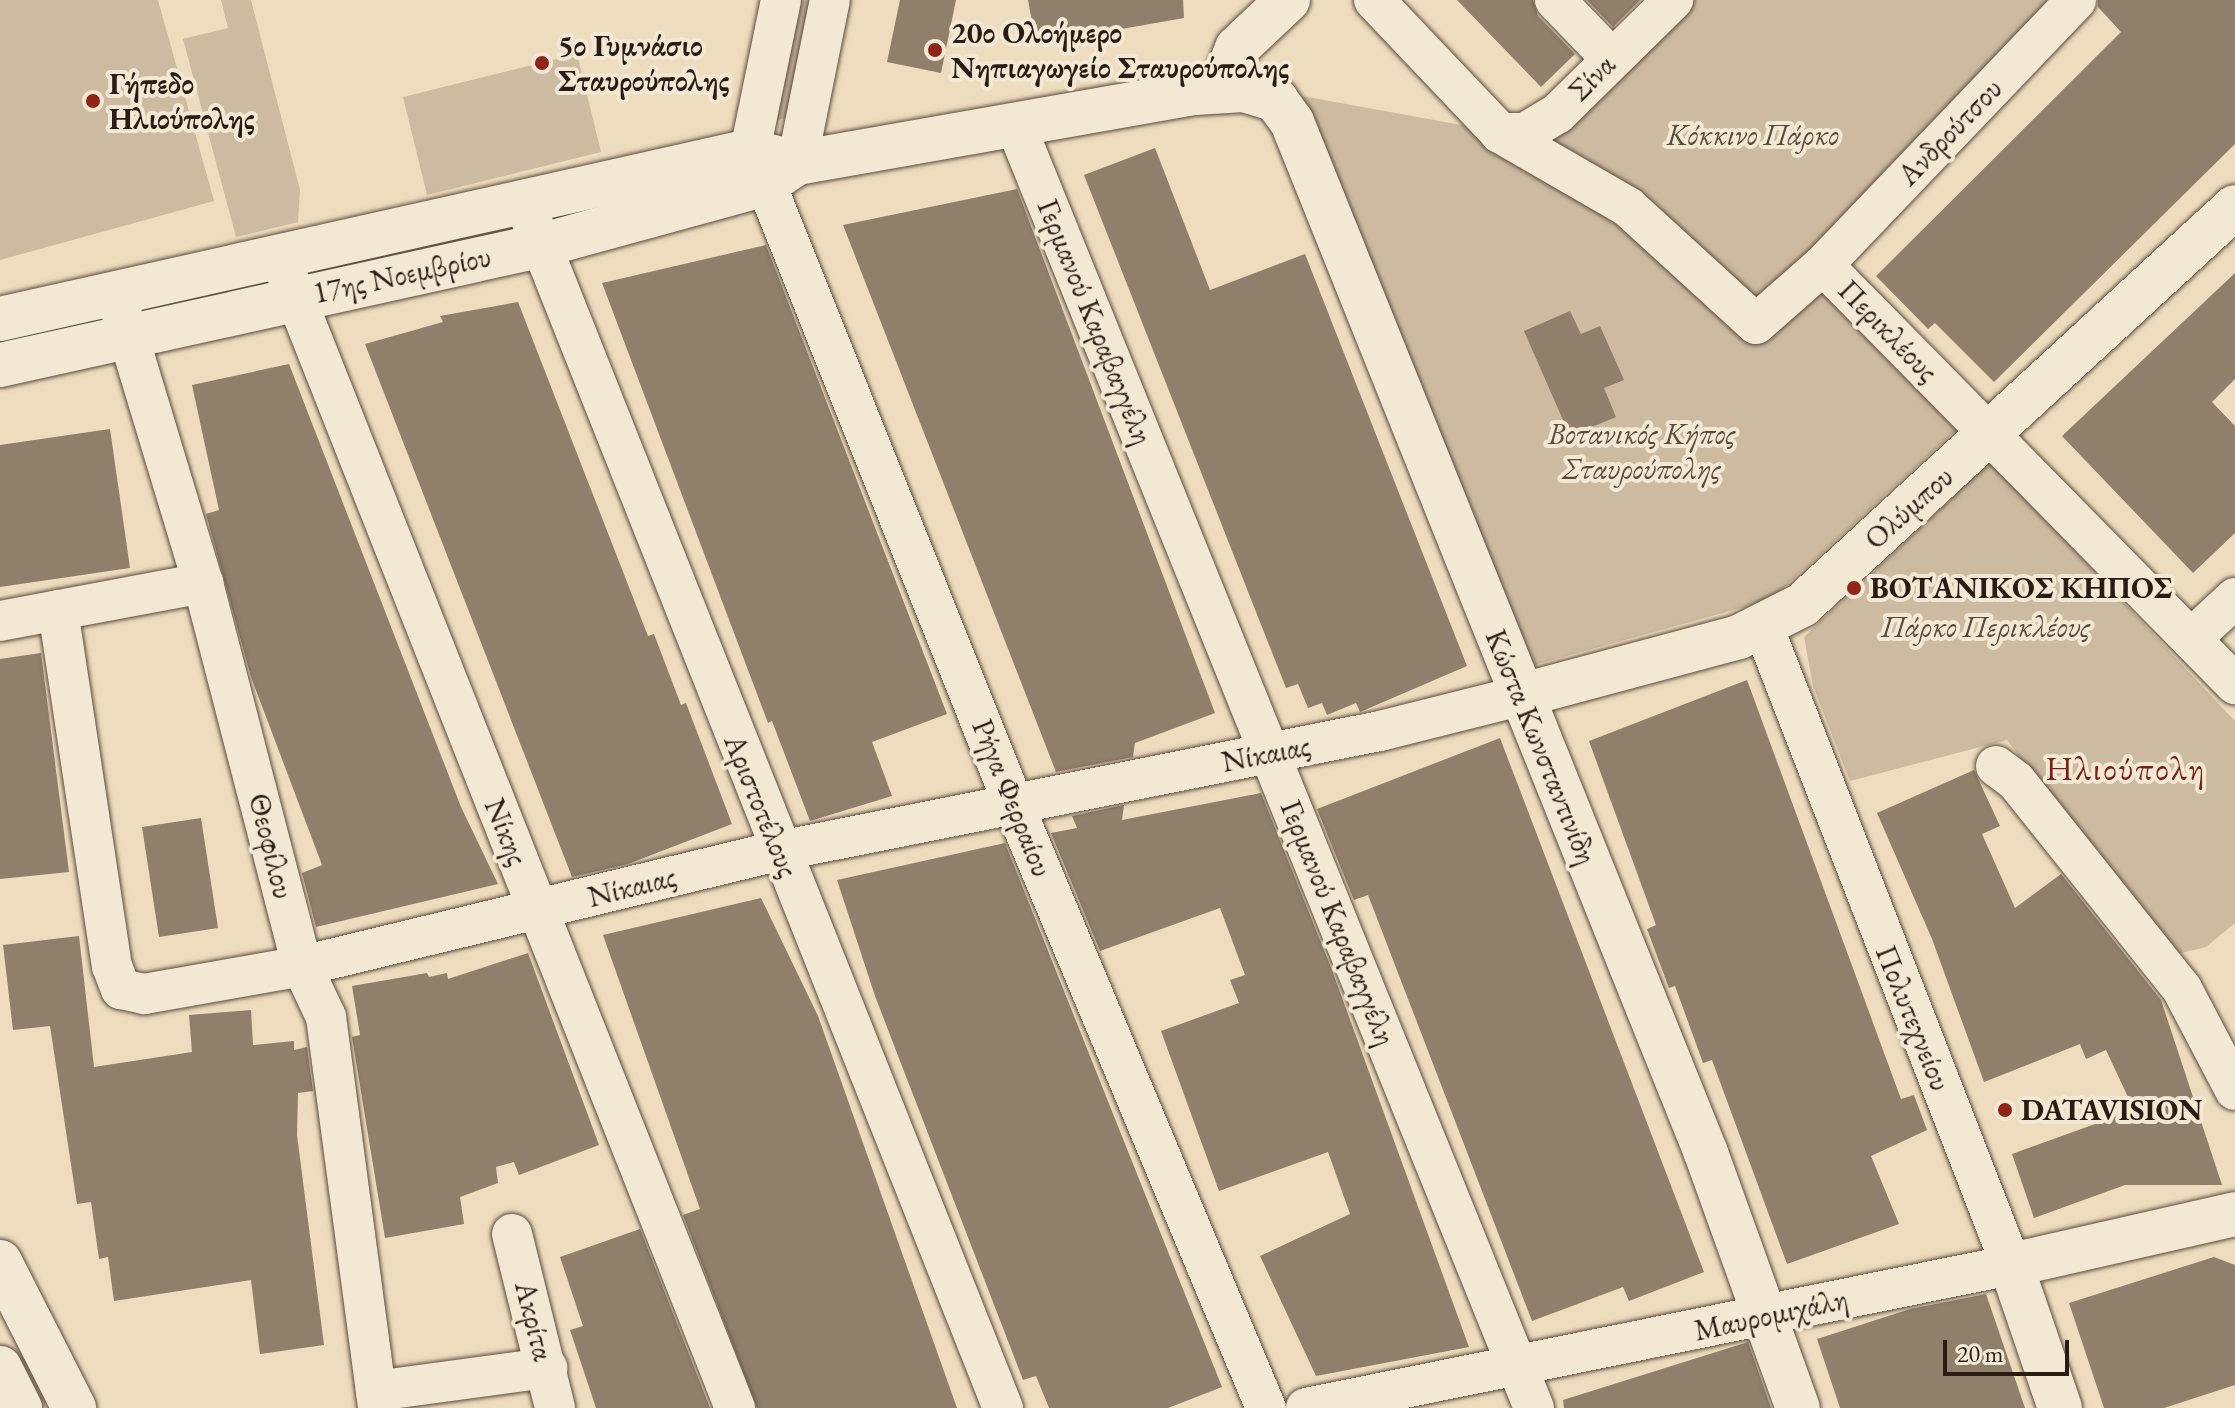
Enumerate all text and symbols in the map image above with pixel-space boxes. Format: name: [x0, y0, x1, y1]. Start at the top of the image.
place label: 20ο Ολοήμερο Νηπιαγωγείο Σταυρούπολης: [951, 15, 1289, 86]
place label: 5ο Γυμνάσιο Σταυρούπολης: [558, 28, 729, 98]
marker: 20ο Ολοήμερο Νηπιαγωγείο Σταυρούπολης: [926, 41, 944, 59]
street label: Σίνα: [1561, 47, 1623, 109]
marker: 5ο Γυμνάσιο Σταυρούπολης: [533, 54, 551, 72]
place label: Γήπεδο Ηλιούπολης: [109, 66, 255, 136]
street label: Ανδρούτσου: [1890, 71, 2010, 193]
marker: Γήπεδο Ηλιούπολης: [84, 92, 102, 110]
park label: Κόκκινο Πάρκο: [1667, 117, 1839, 153]
street label: Γερμανού Καραβαγγέλη: [1029, 194, 1161, 450]
street label: 17ης Νοεμβρίου: [310, 239, 494, 311]
street label: Περικλέους: [1830, 272, 1946, 390]
park label: Βοτανικός Κήπος Σταυρούπολης: [1548, 416, 1736, 486]
street label: Ολύμπου: [1857, 459, 1961, 557]
place label: ΒΟΤΑΝΙΚΟΣ ΚΗΠΟΣ: [1870, 570, 2172, 606]
marker: ΒΟΤΑΝΙΚΟΣ ΚΗΠΟΣ: [1845, 579, 1863, 597]
park label: Πάρκο Περικλέους: [1881, 609, 2091, 645]
street label: Κώστα Κωνσταντινίδη: [1477, 624, 1605, 870]
street label: Ρήγα Φερραίου: [964, 714, 1060, 882]
street label: Νίκαιας: [1219, 728, 1313, 780]
street label: Αριστοτέλους: [716, 729, 806, 883]
district label: Ηλιούπολη: [2046, 749, 2206, 789]
street label: Θεοφίλου: [241, 789, 301, 903]
street label: Νίκης: [476, 793, 536, 871]
street label: Γερμανού Καραβαγγέλη: [1272, 795, 1404, 1051]
street label: Νίκαιας: [584, 859, 680, 915]
street label: Πολυτεχνείου: [1868, 940, 1958, 1096]
place label: DATAVISION: [2021, 1092, 2203, 1128]
marker: DATAVISION: [1996, 1101, 2014, 1119]
street label: Ακρίτα: [507, 1278, 561, 1364]
street label: Μαυρομιχάλη: [1691, 1281, 1851, 1349]
scale bar: [1947, 1324, 2073, 1374]
text: 20 m: [1957, 1338, 2004, 1369]

